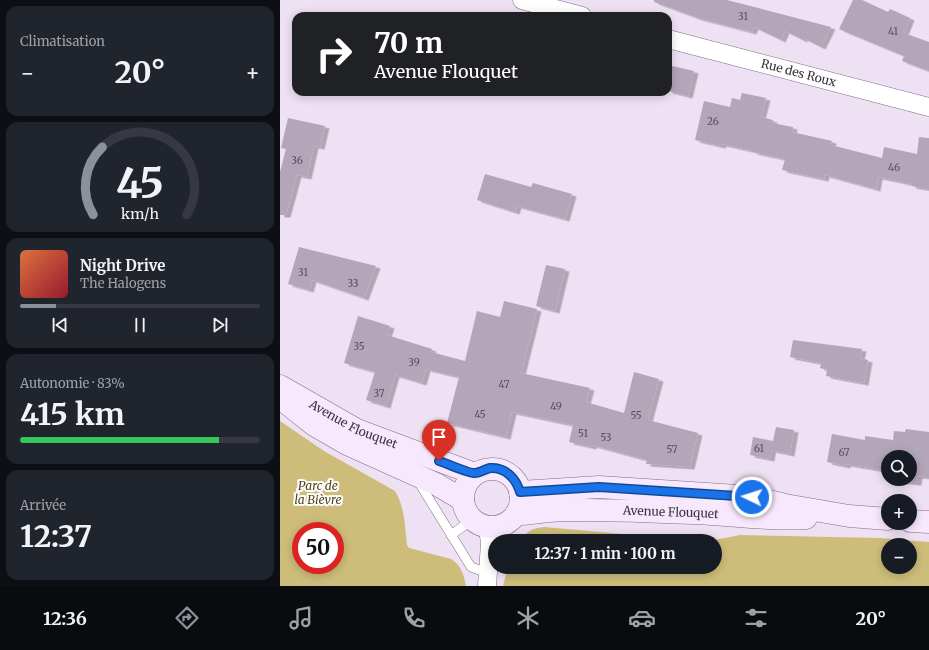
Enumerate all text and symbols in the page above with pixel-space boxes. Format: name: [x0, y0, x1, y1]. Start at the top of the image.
house number: 31: [738, 10, 748, 23]
text: 70 m: [374, 25, 443, 61]
house number: 41: [888, 25, 898, 38]
icon: right: [308, 28, 360, 80]
text: Climatisation: [20, 33, 105, 50]
text: 20°: [115, 53, 165, 91]
street label: Rue des Roux: [760, 56, 839, 90]
text: −: [20, 59, 35, 87]
text: +: [245, 59, 260, 87]
text: Avenue Flouquet: [374, 60, 518, 83]
house number: 26: [707, 115, 719, 128]
house number: 36: [291, 154, 303, 167]
text: 45: [116, 157, 164, 209]
house number: 46: [888, 161, 900, 174]
text: km/h: [121, 205, 159, 223]
text: Night Drive: [80, 256, 165, 275]
house number: 31: [298, 266, 308, 279]
text: The Halogens: [80, 275, 166, 292]
house number: 33: [348, 277, 359, 290]
icon: previous: [49, 314, 71, 336]
icon: pause: [129, 314, 151, 336]
icon: next: [209, 314, 231, 336]
house number: 35: [353, 340, 365, 353]
house number: 39: [408, 356, 420, 369]
text: Autonomie · 83%: [20, 375, 125, 392]
house number: 47: [499, 378, 510, 391]
house number: 37: [373, 387, 385, 400]
text: 415 km: [20, 395, 125, 433]
street label: Avenue Flouquet: [306, 396, 400, 451]
house number: 49: [550, 400, 562, 413]
house number: 45: [474, 408, 486, 421]
house number: 55: [630, 409, 642, 422]
pin: [422, 420, 456, 461]
icon: arrive: [428, 426, 450, 448]
house number: 51: [578, 427, 588, 440]
house number: 53: [600, 431, 612, 444]
house number: 61: [754, 442, 764, 455]
house number: 57: [666, 443, 678, 456]
house number: 67: [839, 446, 850, 459]
map controls: [881, 450, 917, 574]
button: search: [881, 450, 917, 486]
position arrow: [731, 476, 773, 518]
park label: Parc de la Bièvre: [294, 478, 342, 507]
button: +: [881, 494, 917, 530]
text: Arrivée: [20, 497, 66, 514]
street label: Avenue Flouquet: [622, 503, 720, 521]
text: 12:37: [20, 517, 92, 555]
speed limit sign: 50: [292, 522, 344, 574]
button: −: [881, 538, 917, 574]
text: 12:37 · 1 min · 100 m: [534, 544, 676, 563]
icon: directions: [173, 604, 201, 632]
icon: music: [287, 604, 315, 632]
icon: phone: [400, 604, 428, 632]
icon: climate: [514, 604, 542, 632]
icon: car: [628, 604, 656, 632]
icon: filters: [742, 604, 770, 632]
text: 12:36: [43, 607, 87, 630]
text: 20°: [856, 607, 886, 630]

